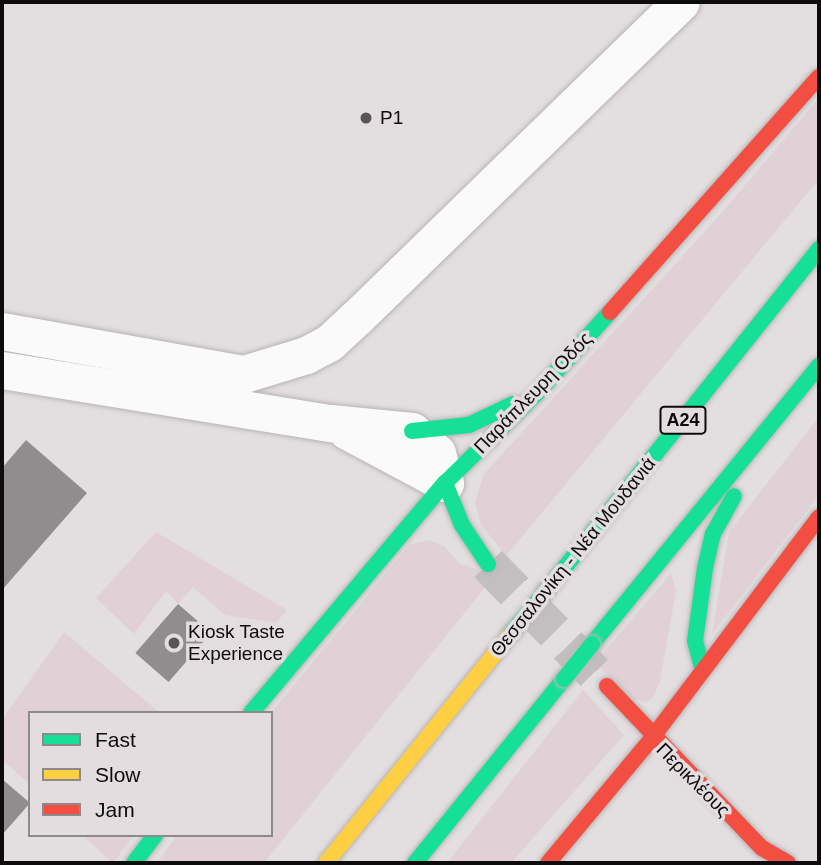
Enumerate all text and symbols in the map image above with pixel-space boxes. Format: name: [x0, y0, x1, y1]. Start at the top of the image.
place label: P1: [380, 107, 403, 129]
marker: P1: [358, 110, 374, 126]
street label: Παράπλευρη Οδός: [469, 328, 597, 458]
road number: Α24: [658, 406, 708, 434]
street label: Θεσσαλονίκη - Νέα Μουδανιά: [486, 453, 660, 661]
place label: Kiosk Taste Experience: [188, 621, 285, 665]
marker: Kiosk Taste Experience: [166, 635, 182, 651]
legend: [28, 711, 273, 837]
text: Fast: [95, 728, 136, 751]
street label: Περικλέους: [651, 738, 735, 822]
text: Slow: [95, 763, 141, 786]
text: Jam: [95, 798, 135, 821]

